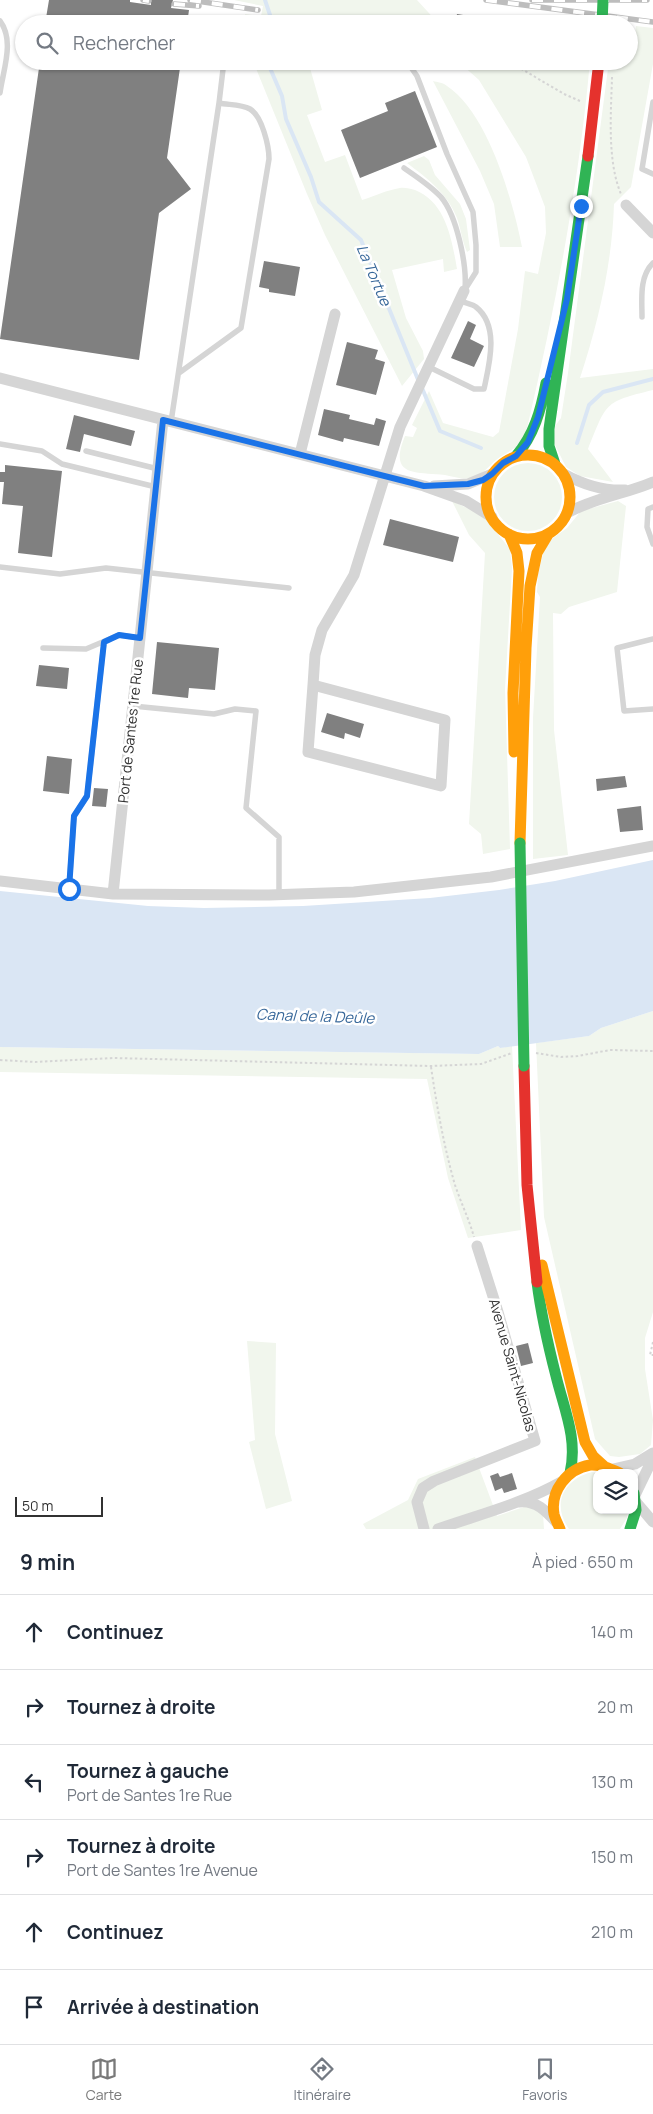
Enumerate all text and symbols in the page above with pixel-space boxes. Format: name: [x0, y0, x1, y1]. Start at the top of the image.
search box: [15, 15, 638, 70]
icon: search: [33, 29, 61, 57]
text: Rechercher: [73, 30, 175, 56]
route end: [570, 195, 593, 218]
water label: La Tortue: [352, 241, 397, 310]
street label: Port de Santes 1re Rue: [113, 658, 147, 804]
route start: [58, 878, 81, 901]
water label: Canal de la Deûle: [256, 1003, 376, 1029]
street label: Avenue Saint-Nicolas: [485, 1296, 541, 1434]
map controls: [593, 1469, 638, 1514]
button: layers: [593, 1469, 638, 1514]
scale bar: [15, 1494, 102, 1517]
text: 50 m: [22, 1496, 53, 1515]
text: 9 min: [20, 1548, 75, 1576]
text: À pied · 650 m: [532, 1551, 633, 1573]
icon: ahead: [20, 1618, 48, 1646]
text: Continuez: [67, 1619, 164, 1645]
text: 140 m: [591, 1621, 633, 1643]
icon: right: [20, 1693, 48, 1721]
text: Tournez à droite: [67, 1694, 215, 1720]
text: 20 m: [597, 1696, 633, 1718]
text: Tournez à gauche: [67, 1758, 229, 1784]
icon: left: [20, 1768, 48, 1796]
text: 130 m: [591, 1771, 633, 1793]
text: Port de Santes 1re Rue: [67, 1784, 232, 1806]
text: Tournez à droite: [67, 1833, 215, 1859]
icon: right: [20, 1843, 48, 1871]
text: 150 m: [591, 1846, 633, 1868]
text: Port de Santes 1re Avenue: [67, 1859, 258, 1881]
icon: ahead: [20, 1918, 48, 1946]
text: Continuez: [67, 1919, 164, 1945]
text: 210 m: [591, 1921, 633, 1943]
icon: arrive: [20, 1993, 48, 2021]
text: Arrivée à destination: [67, 1994, 259, 2020]
tab: Carte: [86, 2055, 122, 2104]
tab: Itinéraire: [293, 2055, 351, 2104]
tab: Favoris: [522, 2055, 567, 2104]

